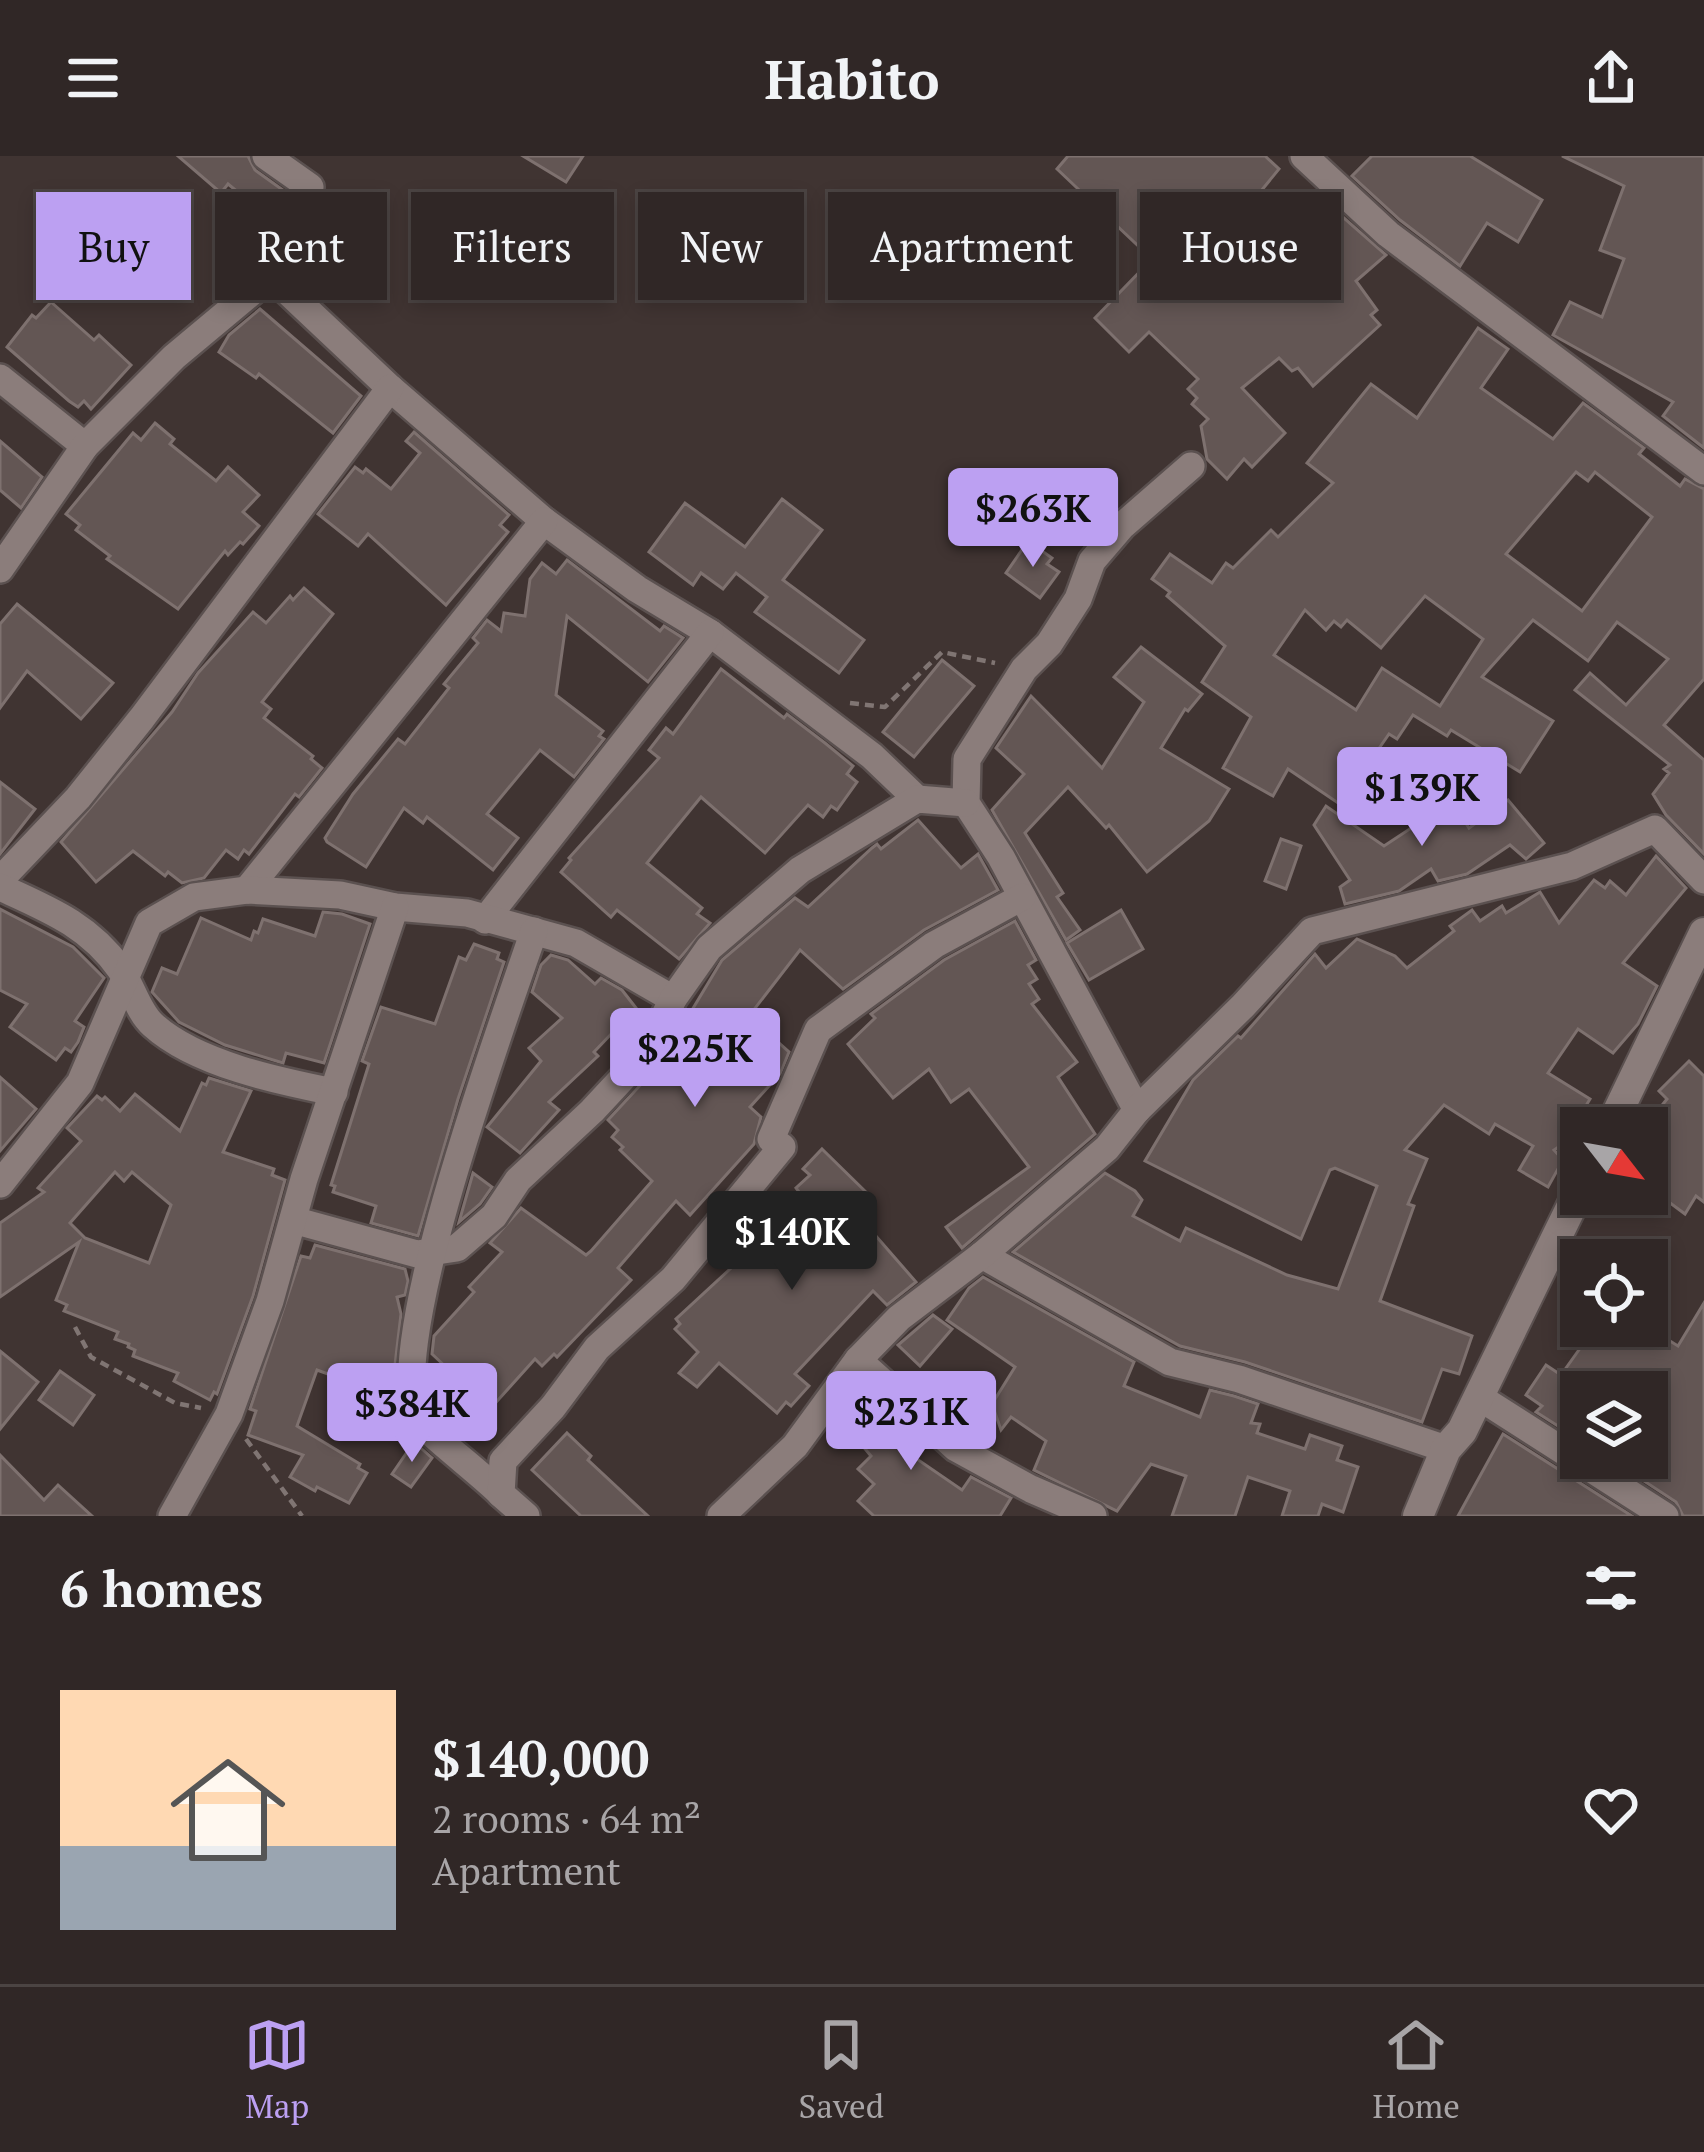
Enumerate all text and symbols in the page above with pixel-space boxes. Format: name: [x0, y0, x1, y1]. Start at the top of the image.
text: Habito: [765, 43, 939, 114]
icon: menu: [60, 45, 126, 111]
icon: share: [1578, 45, 1644, 111]
chip: Buy: [36, 192, 191, 300]
chip: Rent: [215, 192, 387, 300]
chip: Filters: [411, 192, 614, 300]
chip: New: [638, 192, 804, 300]
chip: Apartment: [828, 192, 1116, 300]
chip: House: [1140, 192, 1341, 300]
pin: $263K: [949, 468, 1117, 570]
text: $263K: [975, 481, 1091, 533]
pin: $139K: [1338, 747, 1506, 849]
text: $139K: [1364, 760, 1480, 812]
pin: $225K: [611, 1008, 779, 1110]
text: $225K: [637, 1021, 753, 1073]
north arrow: [1560, 1107, 1668, 1215]
map controls: [1560, 1107, 1668, 1479]
pin: $140K: [708, 1191, 876, 1293]
text: $140K: [734, 1204, 850, 1256]
button: locate: [1560, 1239, 1668, 1347]
pin: $384K: [328, 1363, 496, 1465]
pin: $231K: [827, 1371, 995, 1473]
button: layers: [1560, 1371, 1668, 1479]
text: $384K: [354, 1376, 470, 1428]
text: $231K: [853, 1384, 969, 1436]
text: 6 homes: [60, 1554, 263, 1622]
icon: filters: [1578, 1555, 1644, 1621]
text: $140,000: [432, 1724, 649, 1792]
icon: home: [156, 1738, 300, 1882]
icon: heart: [1578, 1777, 1644, 1843]
text: 2 rooms · 64 m²: [432, 1792, 701, 1844]
text: Apartment: [432, 1844, 621, 1896]
tab: Map: [244, 2012, 310, 2127]
tab: Saved: [799, 2012, 884, 2127]
tab: Home: [1372, 2012, 1460, 2127]

